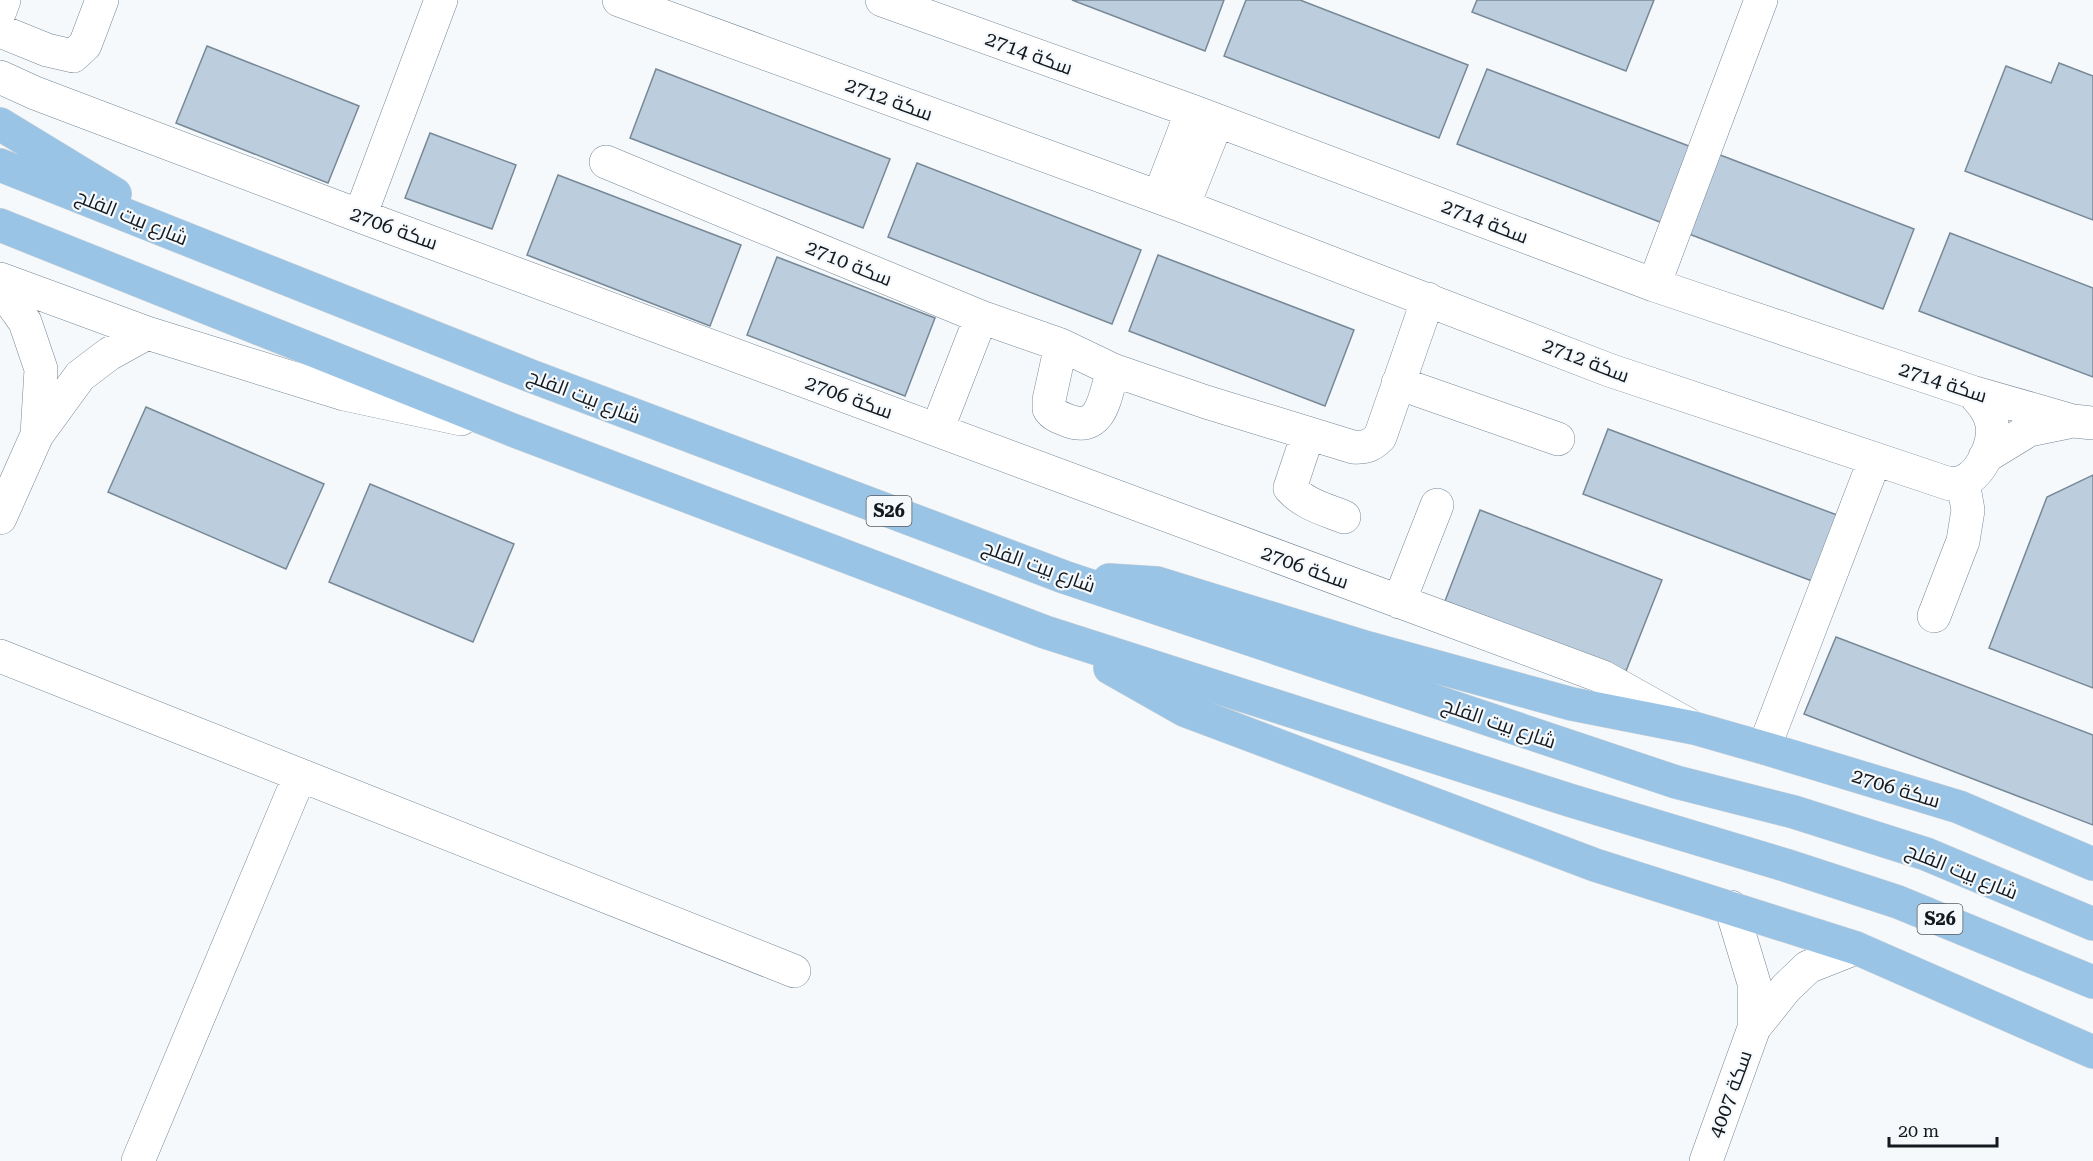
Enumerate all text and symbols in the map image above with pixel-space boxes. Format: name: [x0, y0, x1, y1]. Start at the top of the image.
street label: سكة 2714: [982, 26, 1076, 80]
street label: سكة 2712: [842, 72, 936, 126]
street label: شارع بيت الفلج: [72, 184, 192, 252]
street label: سكة 2714: [1438, 193, 1532, 249]
street label: سكة 2706: [347, 201, 441, 255]
street label: سكة 2710: [802, 235, 896, 291]
street label: سكة 2712: [1539, 332, 1633, 388]
street label: سكة 2714: [1896, 357, 1990, 407]
street label: شارع بيت الفلج: [524, 364, 644, 430]
street label: سكة 2706: [802, 370, 896, 424]
road number: S26: [866, 496, 912, 526]
street label: شارع بيت الفلج: [978, 534, 1099, 599]
street label: سكة 2706: [1258, 540, 1352, 594]
street label: شارع بيت الفلج: [1438, 692, 1559, 756]
street label: سكة 2706: [1849, 763, 1943, 813]
street label: شارع بيت الفلج: [1902, 838, 2022, 906]
road number: S26: [1918, 904, 1962, 934]
street label: سكة 4007: [1703, 1047, 1757, 1141]
scale bar: [1889, 1110, 1997, 1148]
text: 20 m: [1898, 1120, 1939, 1141]

